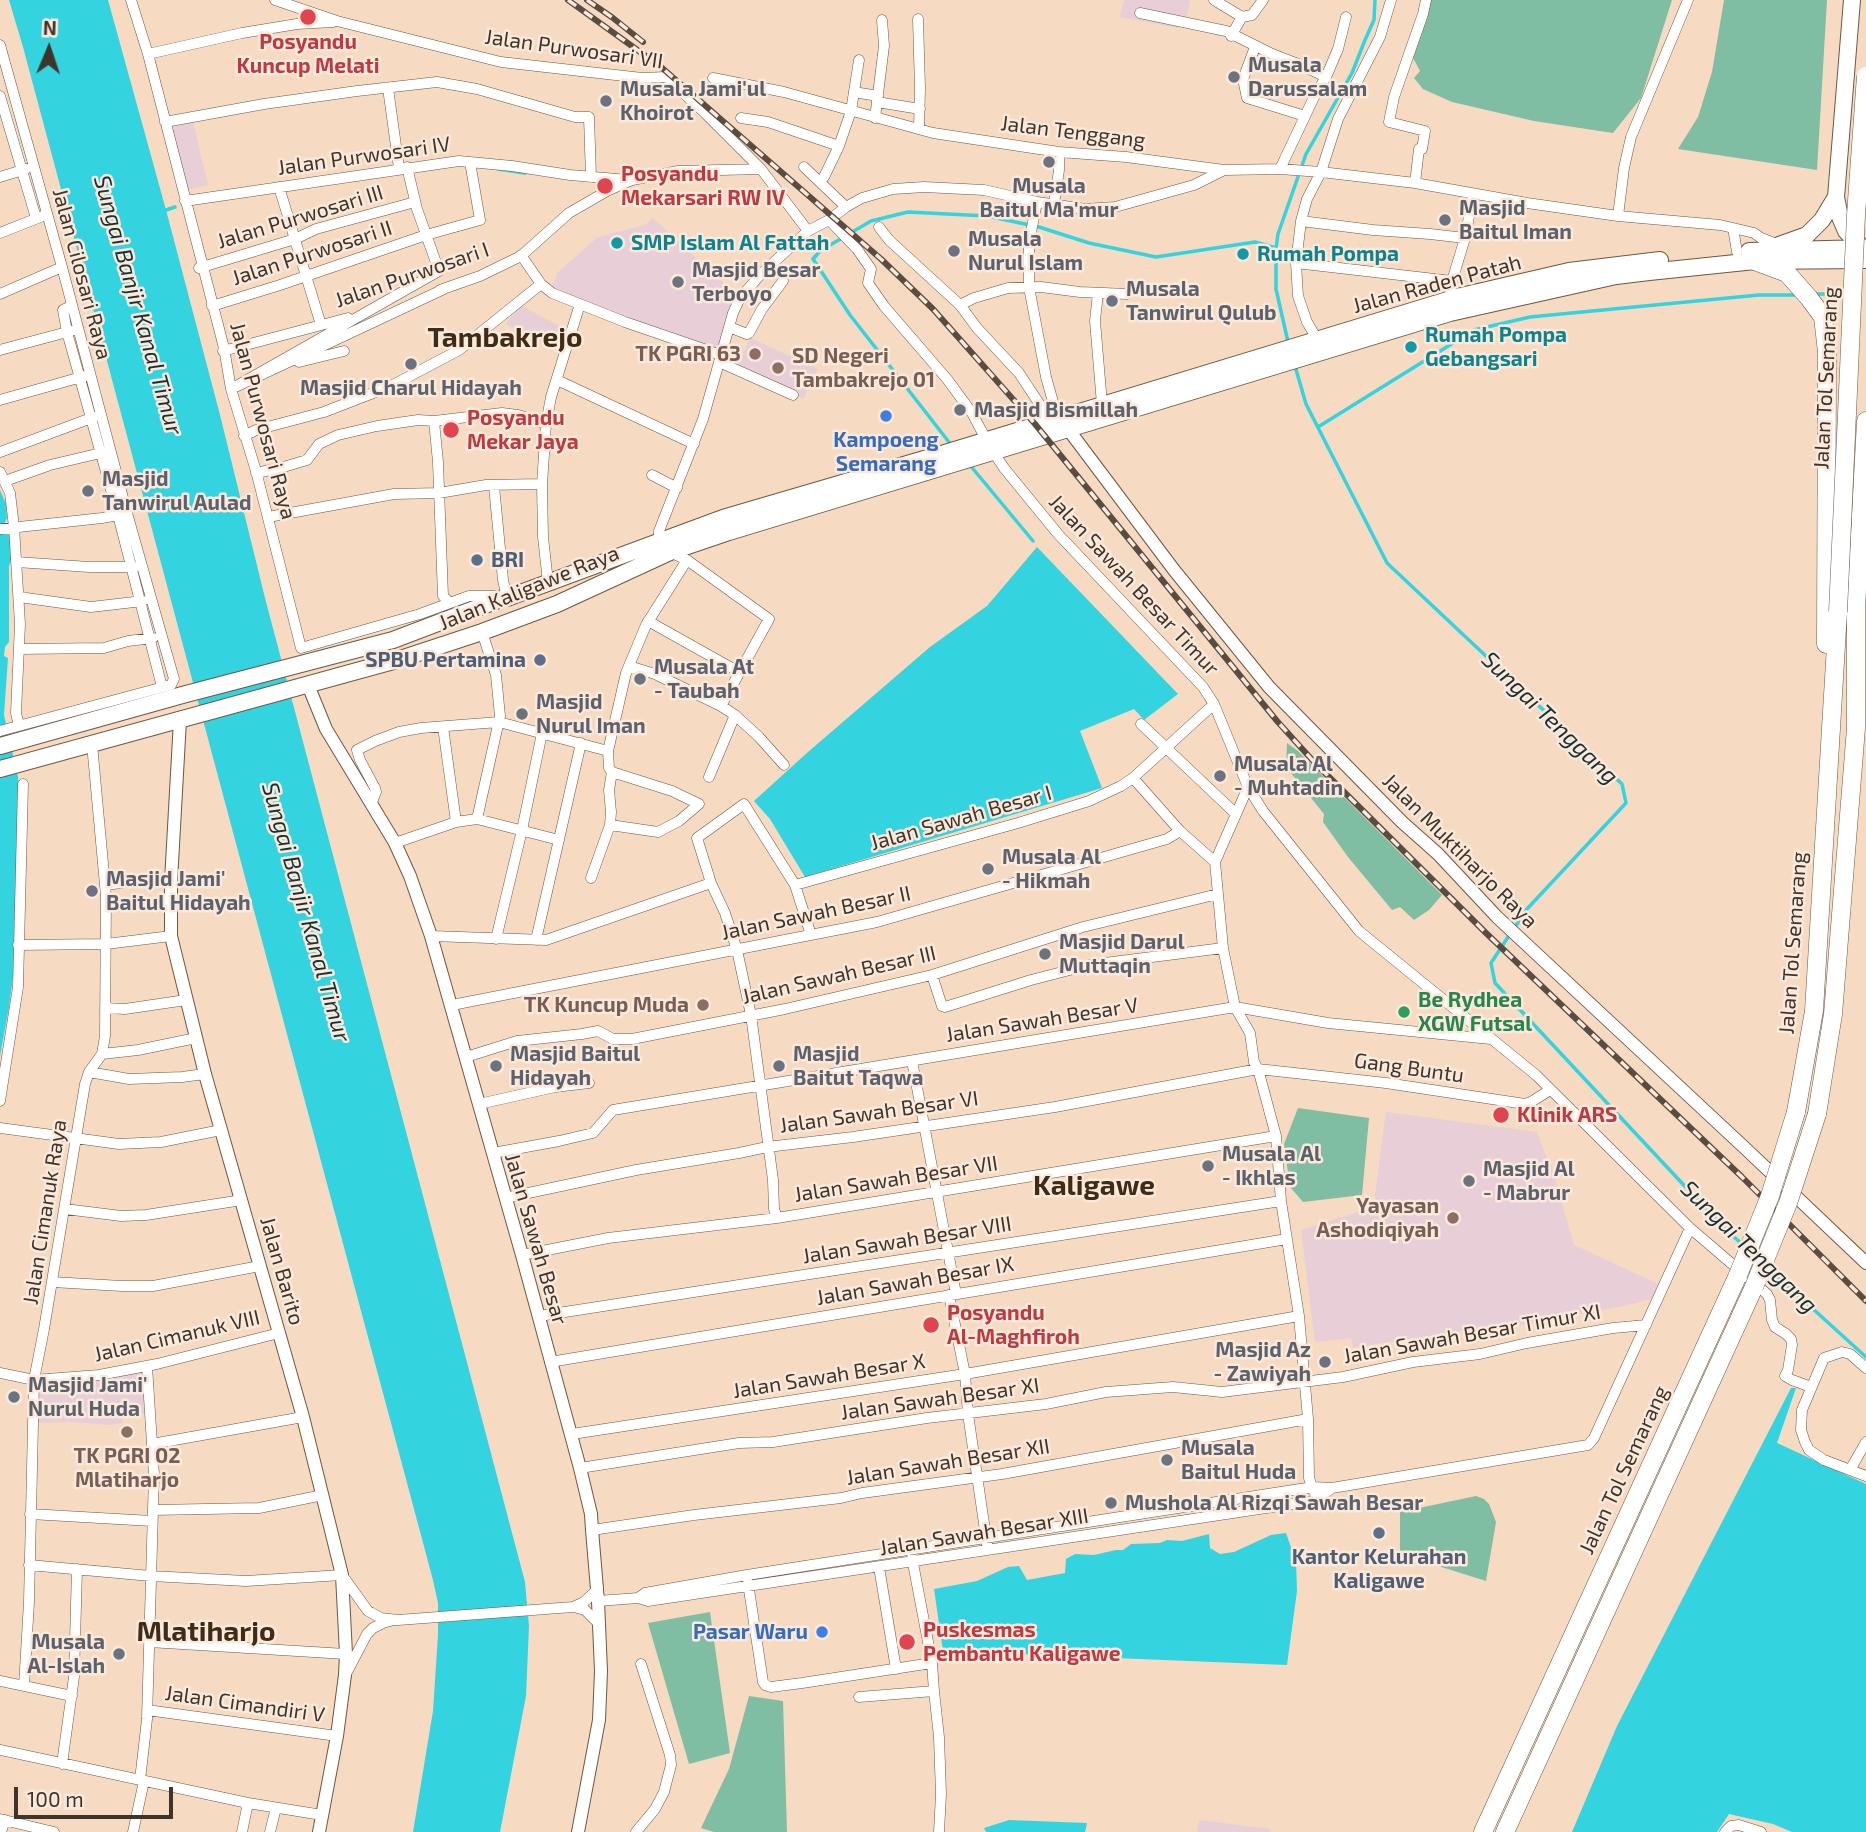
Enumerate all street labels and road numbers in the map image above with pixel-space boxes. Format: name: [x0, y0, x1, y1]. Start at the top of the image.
street label: Jalan Purwosari VII: [483, 24, 665, 74]
street label: Jalan Tenggang: [999, 111, 1147, 153]
street label: Jalan Purwosari IV: [276, 131, 452, 181]
street label: Jalan Purwosari III: [214, 180, 386, 254]
street label: Jalan Cilosari Raya: [47, 186, 117, 362]
street label: Jalan Purwosari II: [229, 215, 395, 291]
street label: Jalan Purwosari I: [332, 237, 492, 313]
street label: Jalan Raden Patah: [1350, 249, 1524, 319]
street label: Jalan Tol Semarang: [1809, 286, 1843, 470]
street label: Jalan Purwosari Raya: [225, 320, 301, 522]
street label: Jalan Sawah Besar Timur: [1044, 489, 1224, 681]
street label: Jalan Kaligawe Raya: [435, 540, 623, 636]
street label: Jalan Muktiharjo Raya: [1377, 768, 1543, 934]
street label: Jalan Sawah Besar I: [867, 780, 1055, 856]
street label: Jalan Tol Semarang: [1774, 851, 1812, 1035]
street label: Jalan Sawah Besar II: [719, 881, 913, 945]
street label: Jalan Sawah Besar III: [740, 940, 938, 1010]
street label: Jalan Sawah Besar V: [944, 992, 1140, 1048]
street label: Gang Buntu: [1353, 1048, 1465, 1088]
street label: Jalan Sawah Besar VI: [778, 1086, 980, 1138]
street label: Jalan Cimanuk Raya: [18, 1118, 72, 1306]
street label: Jalan Sawah Besar: [499, 1150, 573, 1328]
street label: Jalan Sawah Besar VII: [792, 1150, 1000, 1208]
street label: Jalan Sawah Besar VIII: [801, 1211, 1013, 1269]
street label: Jalan Barito: [255, 1214, 309, 1328]
street label: Jalan Sawah Besar IX: [814, 1251, 1016, 1311]
street label: Jalan Sawah Besar Timur XI: [1341, 1299, 1603, 1369]
street label: Jalan Cimanuk VIII: [92, 1305, 262, 1367]
street label: Jalan Sawah Besar X: [731, 1348, 927, 1404]
street label: Jalan Sawah Besar XI: [839, 1373, 1041, 1425]
street label: Jalan Tol Semarang: [1574, 1382, 1674, 1558]
street label: Jalan Sawah Besar XII: [844, 1433, 1052, 1491]
street label: Jalan Sawah Besar XIII: [878, 1503, 1090, 1561]
street label: Jalan Cimandiri V: [164, 1680, 326, 1728]

